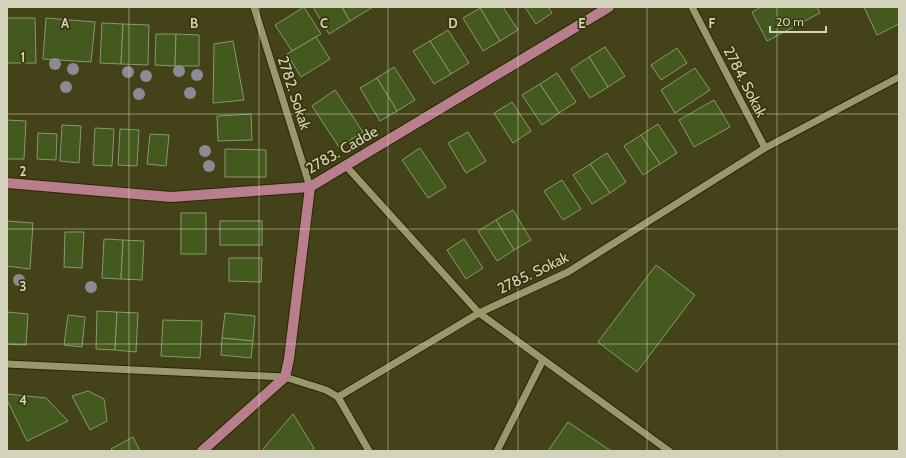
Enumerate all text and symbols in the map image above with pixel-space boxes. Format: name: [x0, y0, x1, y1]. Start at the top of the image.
scale bar: [770, 8, 826, 34]
text: 20 m: [776, 14, 804, 29]
text: A: [61, 15, 70, 31]
text: B: [190, 15, 198, 31]
text: C: [320, 15, 328, 31]
text: D: [448, 15, 458, 31]
text: E: [578, 15, 586, 31]
text: F: [709, 15, 716, 31]
street label: 2784. Sokak: [719, 44, 771, 121]
text: 1: [21, 49, 25, 65]
street label: 2782. Sokak: [274, 54, 314, 132]
street label: 2783. Cadde: [303, 122, 381, 178]
text: 2: [20, 163, 27, 179]
street label: 2785. Sokak: [495, 248, 572, 298]
text: 3: [19, 278, 27, 294]
text: 4: [19, 392, 27, 408]

